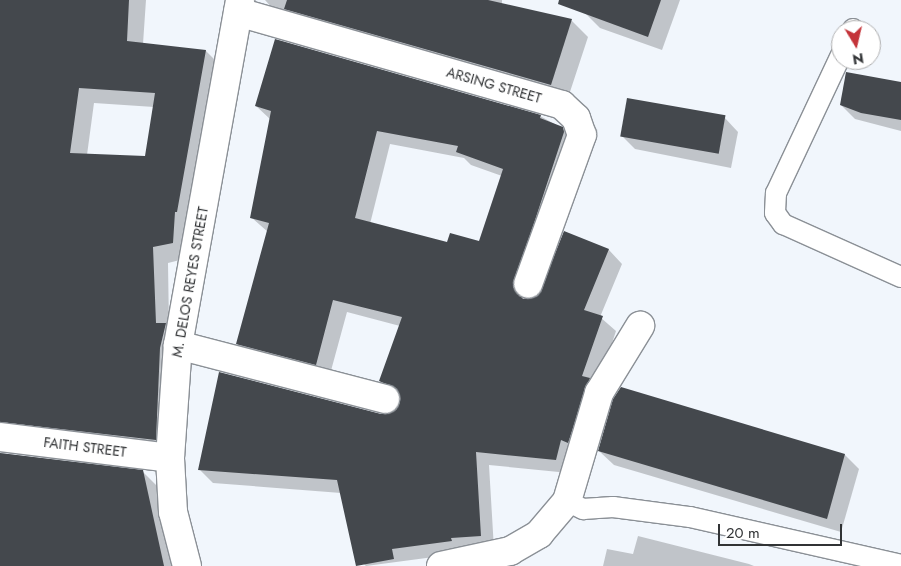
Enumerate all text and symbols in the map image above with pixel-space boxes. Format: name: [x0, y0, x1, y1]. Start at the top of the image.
north arrow: [831, 20, 881, 70]
text: N: [851, 48, 865, 70]
street label: ARSING STREET: [445, 63, 543, 107]
street label: M. DELOS REYES STREET: [168, 205, 212, 359]
street label: FAITH STREET: [43, 434, 127, 460]
scale bar: [721, 514, 845, 546]
text: 20 m: [726, 522, 760, 544]

